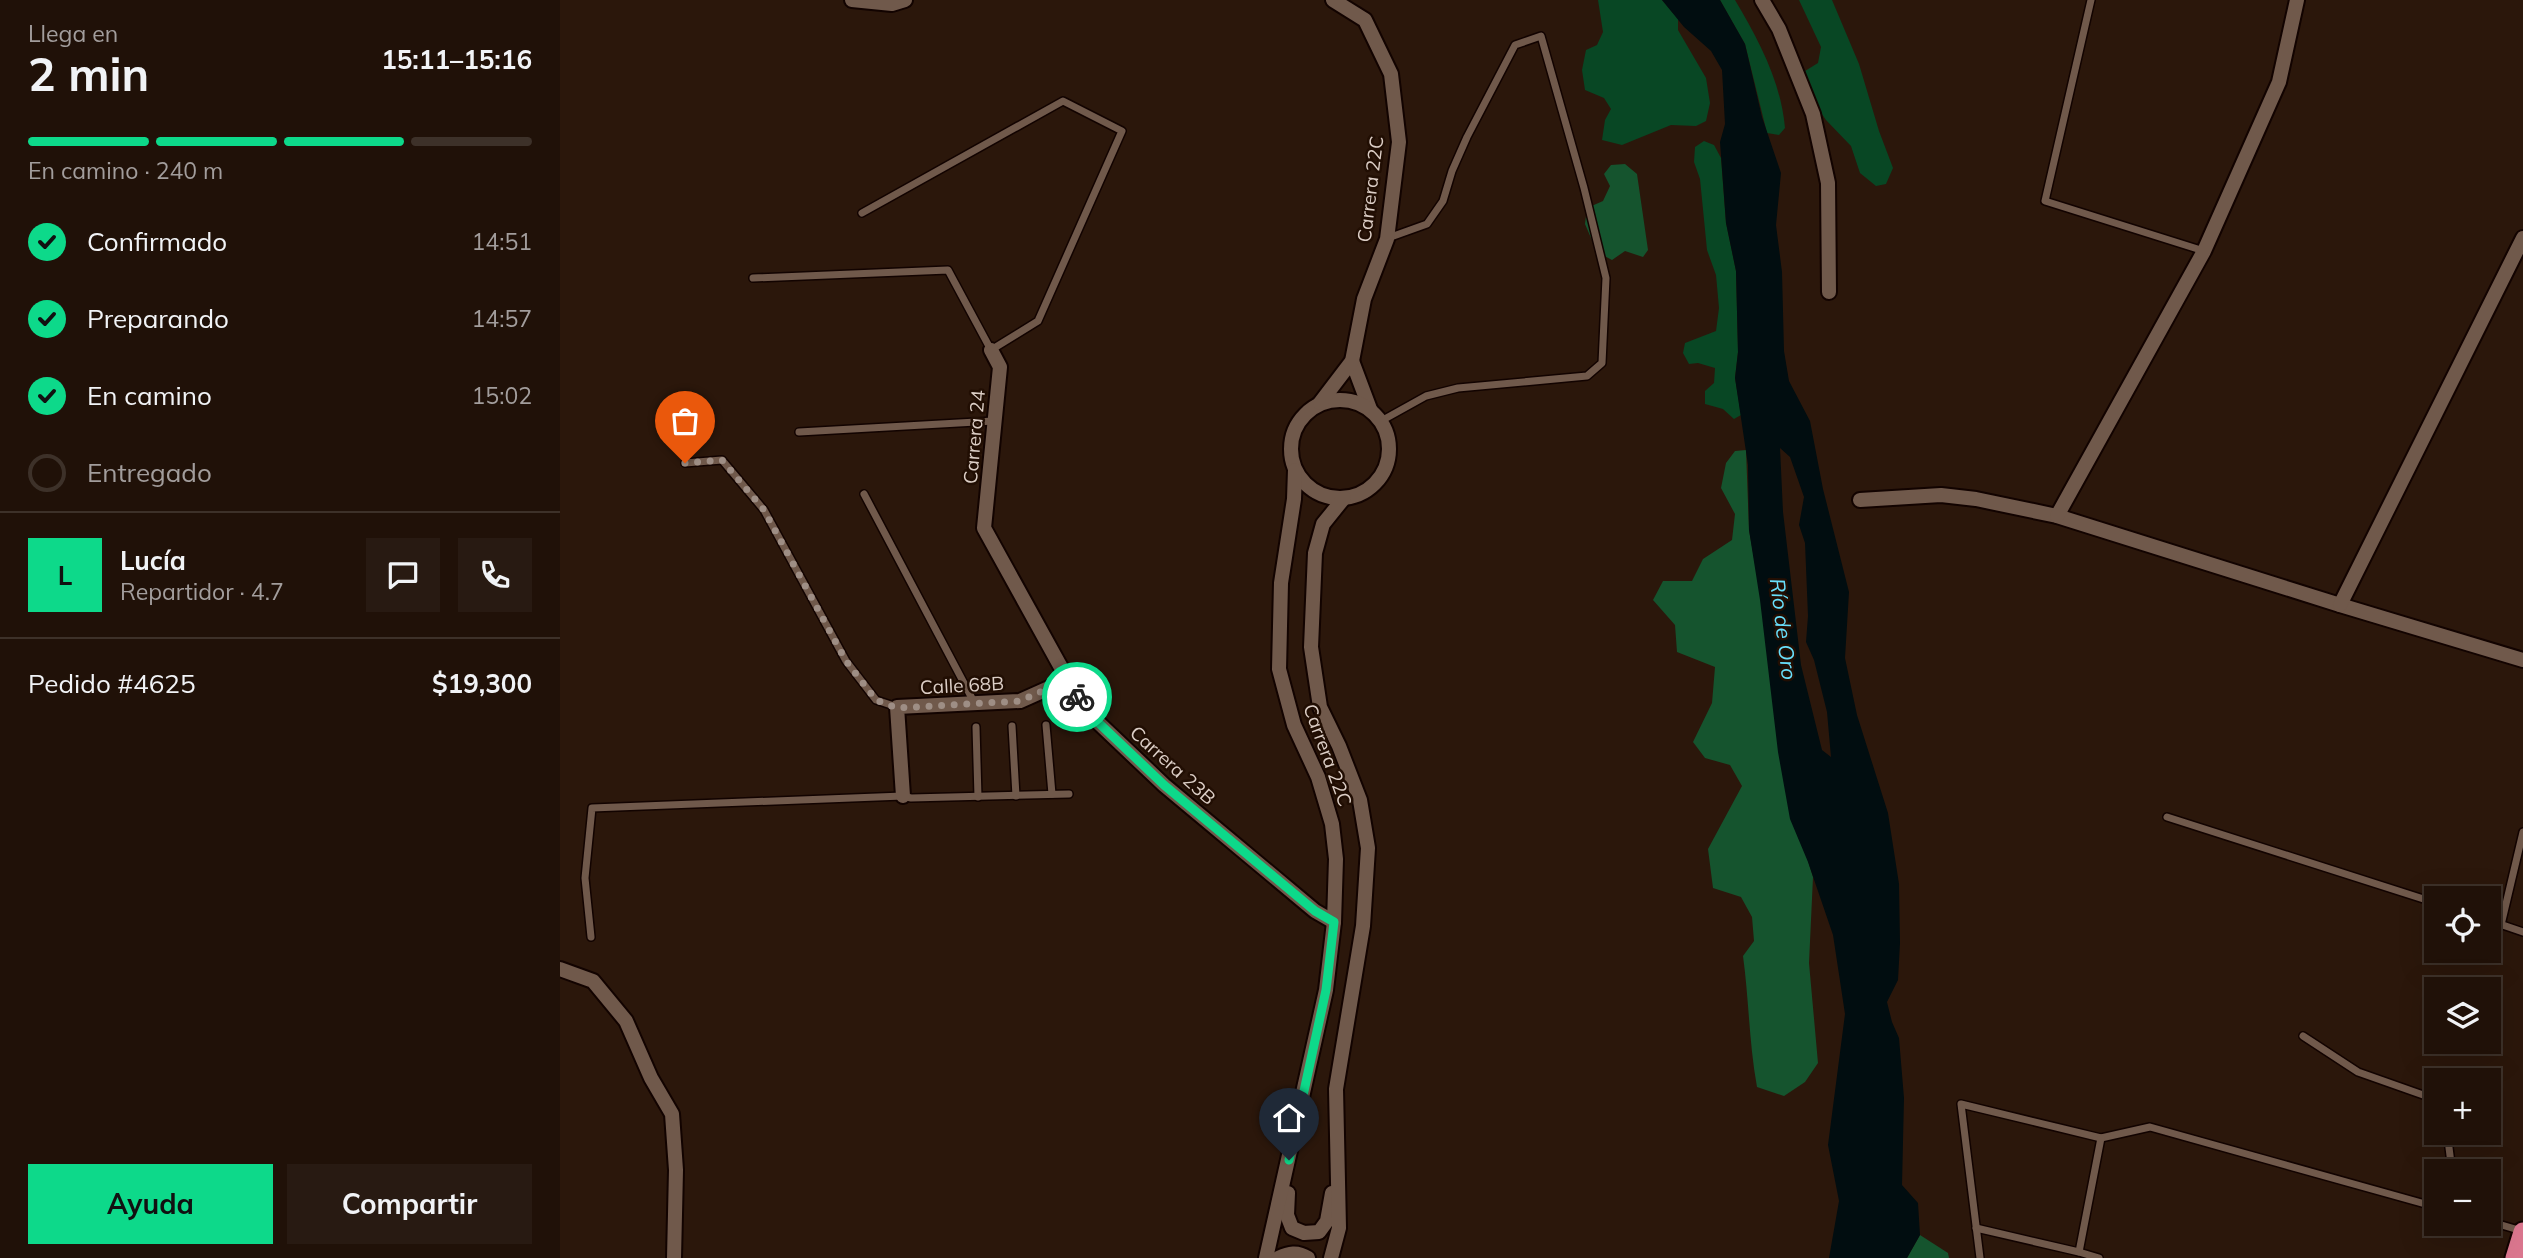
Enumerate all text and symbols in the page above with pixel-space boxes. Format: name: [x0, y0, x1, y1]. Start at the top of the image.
text: Llega en: [28, 19, 118, 48]
text: 15:11–15:16: [381, 43, 532, 76]
text: 2 min: [28, 45, 149, 103]
street label: Carrera 22C: [1352, 134, 1388, 244]
text: En camino · 240 m: [28, 156, 223, 185]
icon: check: [28, 223, 66, 261]
text: Confirmado: [87, 225, 227, 258]
text: 14:51: [472, 227, 532, 256]
icon: check: [28, 300, 66, 338]
text: Preparando: [87, 302, 229, 335]
text: 14:57: [472, 304, 532, 333]
icon: check: [28, 377, 66, 415]
text: En camino: [87, 379, 212, 412]
text: 15:02: [472, 381, 532, 410]
street label: Carrera 24: [958, 389, 990, 485]
pin: [655, 391, 715, 463]
icon: bag: [666, 402, 704, 440]
text: Entregado: [87, 456, 212, 489]
button: chat: [366, 538, 440, 612]
button: phone: [458, 538, 532, 612]
text: Lucía: [120, 544, 186, 577]
text: L: [58, 559, 72, 592]
text: Repartidor · 4.7: [120, 577, 284, 606]
water label: Río de Oro: [1765, 577, 1803, 681]
courier: [1042, 662, 1112, 732]
text: Pedido #4625: [28, 667, 196, 700]
text: $19,300: [432, 667, 532, 700]
street label: Calle 68B: [919, 671, 1005, 699]
icon: bike: [1058, 678, 1096, 716]
street label: Carrera 22C: [1298, 701, 1358, 809]
street label: Carrera 23B: [1125, 720, 1221, 810]
map controls: [2424, 886, 2501, 1236]
button: locate: [2424, 886, 2501, 963]
button: layers: [2424, 977, 2501, 1054]
button: +: [2424, 1068, 2501, 1145]
pin: [1259, 1088, 1319, 1160]
icon: home: [1270, 1099, 1308, 1137]
button: −: [2424, 1159, 2501, 1236]
button: Ayuda: [28, 1164, 273, 1244]
button: Compartir: [287, 1164, 532, 1244]

